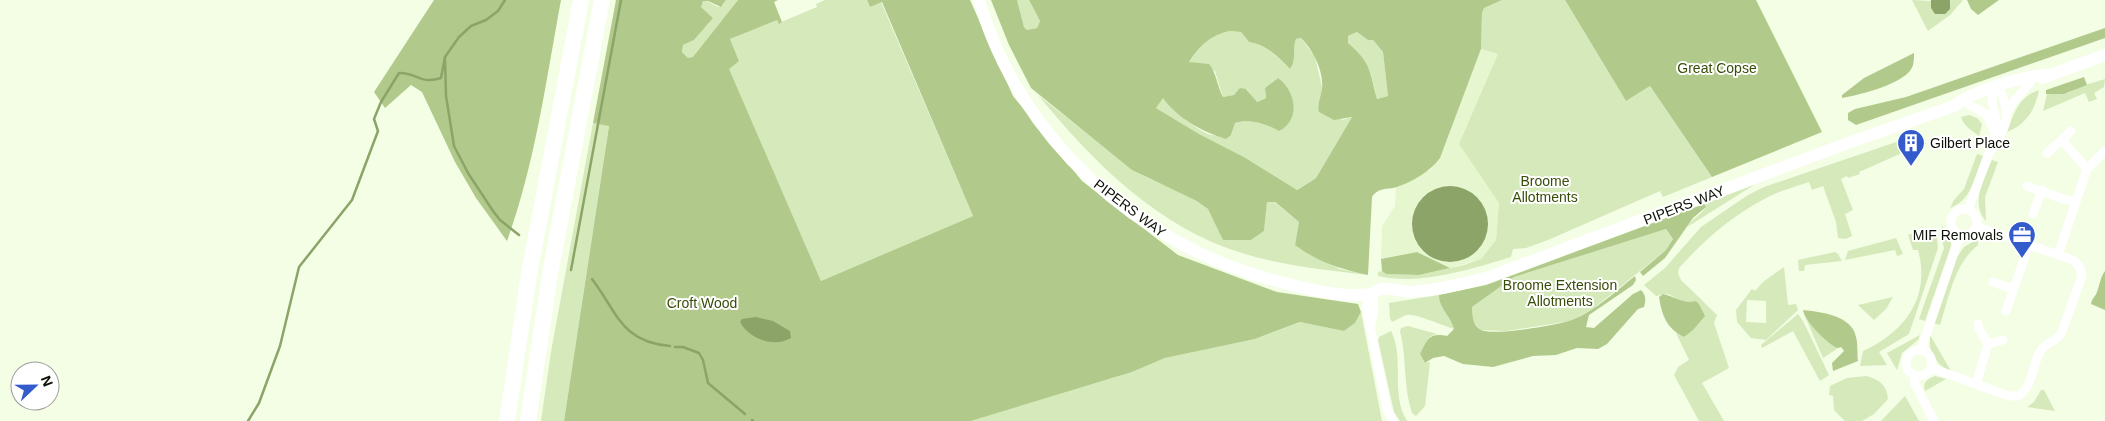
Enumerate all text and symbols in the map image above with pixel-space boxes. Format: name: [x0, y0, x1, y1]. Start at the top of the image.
park label: Great Copse: [1677, 60, 1757, 76]
building icon: Gilbert Place: [1896, 128, 1926, 167]
place label: Gilbert Place: [1930, 135, 2010, 151]
park label: Broome Allotments: [1512, 173, 1578, 205]
street label: PIPERS WAY: [1091, 176, 1170, 241]
street label: PIPERS WAY: [1641, 182, 1727, 228]
office icon: MIF Removals: [2007, 220, 2037, 259]
place label: MIF Removals: [1913, 227, 2003, 243]
park label: Broome Extension Allotments: [1503, 277, 1617, 309]
park label: Croft Wood: [667, 295, 737, 311]
north arrow: [10, 361, 60, 411]
text: N: [38, 373, 56, 389]

